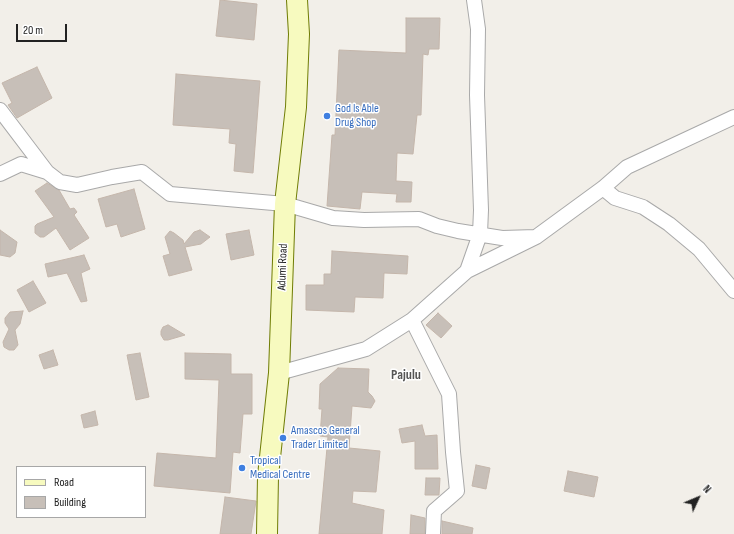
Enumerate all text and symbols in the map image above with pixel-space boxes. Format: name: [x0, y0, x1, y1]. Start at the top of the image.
scale bar: [18, 16, 69, 42]
text: 20 m: [23, 23, 43, 38]
place label: God Is Able Drug Shop: [335, 102, 379, 130]
marker: God Is Able Drug Shop: [322, 111, 332, 121]
street label: Adumi Road: [275, 243, 291, 291]
district label: Pajulu: [391, 367, 421, 383]
place label: Amascos General Trader Limited: [291, 424, 360, 452]
marker: Amascos General Trader Limited: [278, 433, 288, 443]
place label: Tropical Medical Centre: [250, 454, 310, 482]
marker: Tropical Medical Centre: [237, 463, 247, 473]
legend: [16, 466, 146, 518]
text: Road: [54, 475, 74, 490]
north arrow: [678, 478, 718, 518]
text: N: [700, 483, 714, 496]
text: Building: [54, 495, 86, 510]

